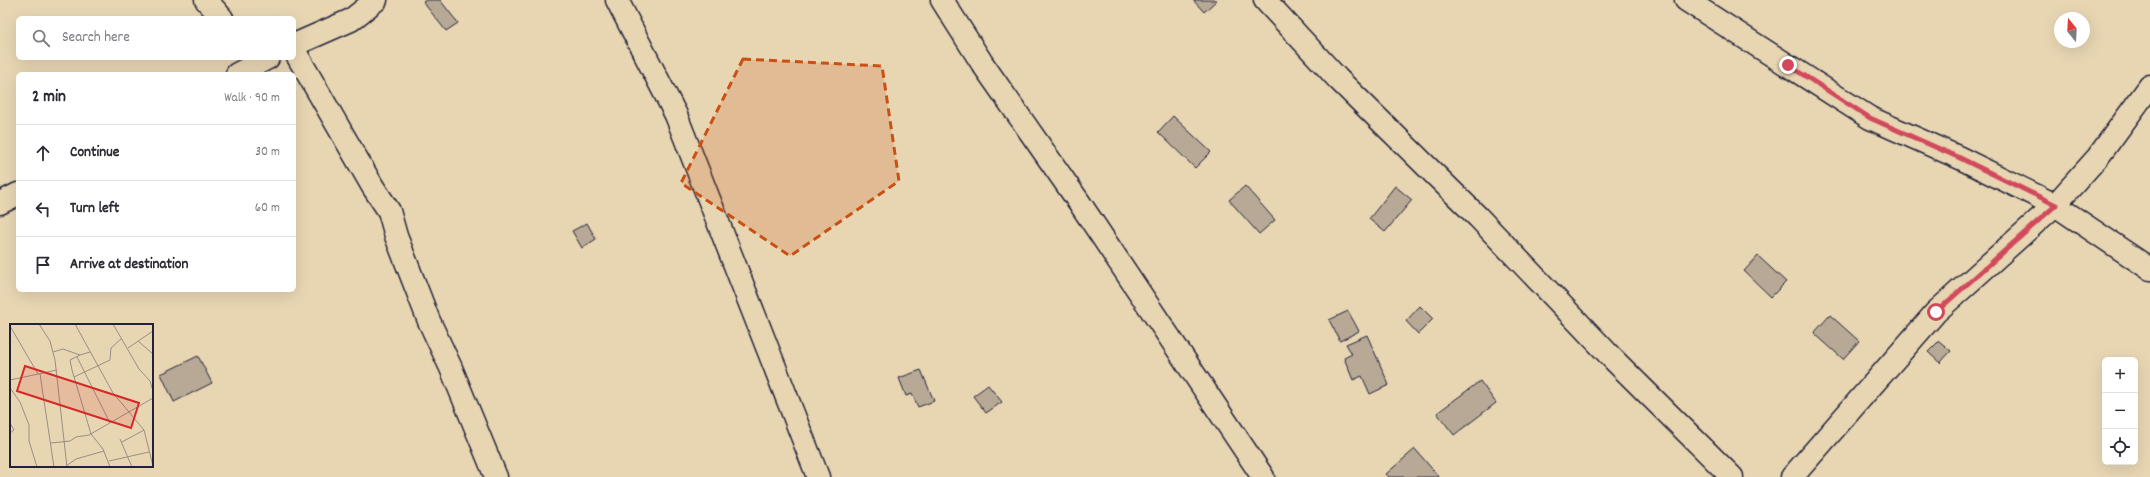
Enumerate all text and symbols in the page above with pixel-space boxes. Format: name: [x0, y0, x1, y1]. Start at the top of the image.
north arrow: [2054, 12, 2090, 48]
search box: [16, 16, 296, 60]
icon: search: [30, 27, 52, 49]
text: Search here: [62, 27, 130, 49]
route end: [1779, 56, 1797, 74]
text: 2 min: [32, 86, 66, 110]
text: Walk · 90 m: [224, 89, 280, 108]
icon: ahead: [32, 142, 54, 164]
text: Continue: [70, 142, 119, 164]
text: 30 m: [255, 143, 280, 162]
icon: left: [32, 198, 54, 220]
text: Turn left: [70, 198, 119, 220]
text: 60 m: [255, 199, 280, 218]
icon: arrive: [32, 254, 54, 276]
text: Arrive at destination: [70, 254, 188, 276]
route start: [1927, 303, 1945, 321]
inset map: [10, 324, 153, 467]
map controls: [2102, 357, 2138, 465]
button: +: [2102, 357, 2138, 393]
button: −: [2102, 393, 2138, 429]
button: locate: [2102, 429, 2138, 465]

